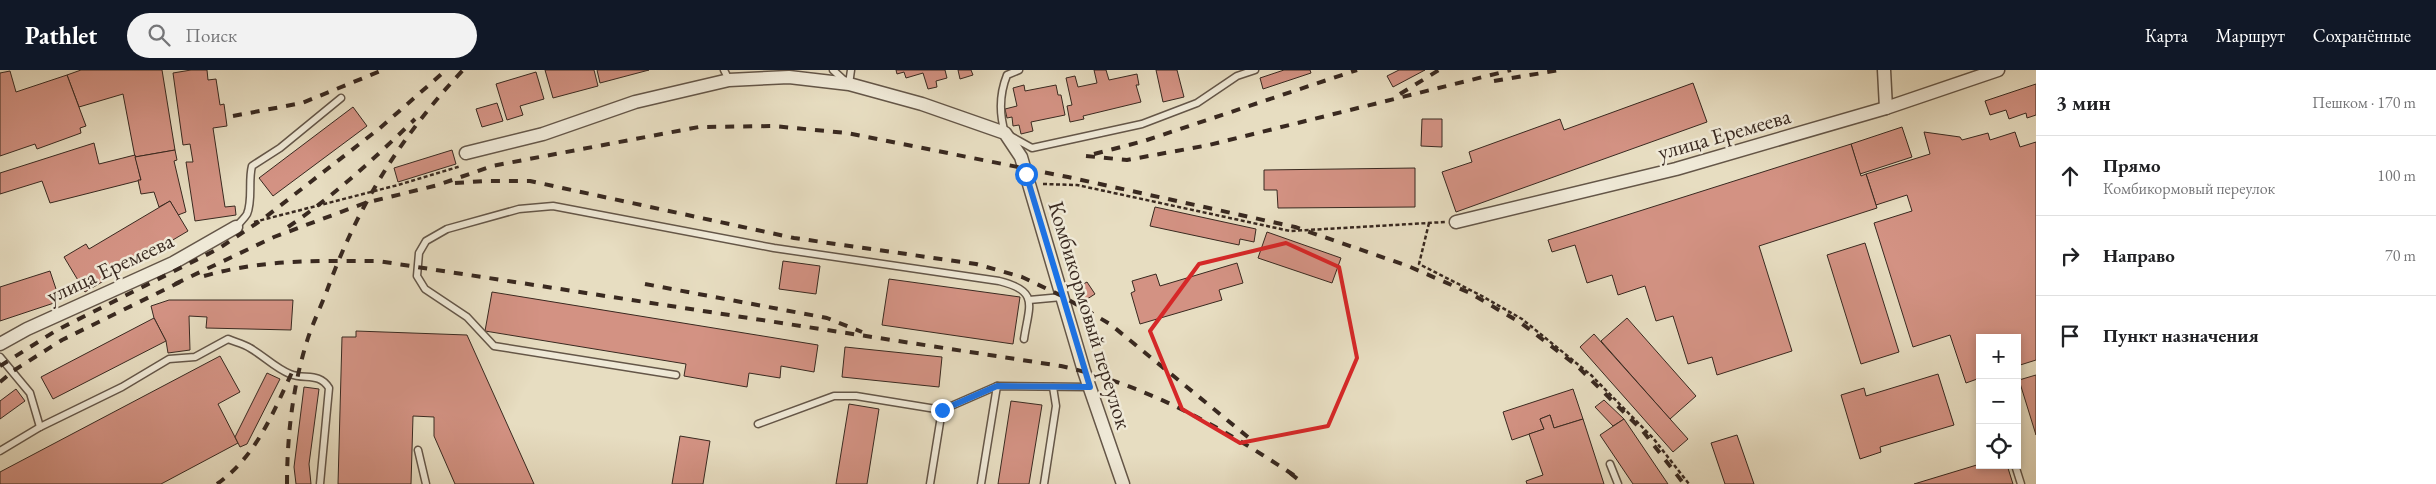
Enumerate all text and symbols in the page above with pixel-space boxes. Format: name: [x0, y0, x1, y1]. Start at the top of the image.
search box: [127, 13, 477, 58]
text: Pathlet: [25, 20, 97, 51]
icon: search: [145, 21, 173, 49]
text: Поиск: [185, 23, 237, 48]
text: Карта: [2145, 24, 2188, 47]
text: Маршрут: [2216, 24, 2285, 47]
text: Сохранённые: [2313, 24, 2411, 47]
text: 3 мин: [2056, 89, 2111, 116]
text: Пешком · 170 m: [2312, 92, 2416, 113]
street label: улица Еремеева: [1654, 101, 1794, 167]
text: Прямо: [2103, 153, 2161, 178]
icon: ahead: [2056, 162, 2084, 190]
route start: [1015, 163, 1038, 186]
text: 100 m: [2377, 165, 2416, 186]
text: Комбикормовый переулок: [2103, 178, 2275, 199]
street label: Комбикормовый переулок: [1042, 198, 1139, 433]
street label: улица Еремеева: [42, 226, 178, 310]
icon: right: [2056, 242, 2084, 270]
text: Направо: [2103, 243, 2175, 268]
text: 70 m: [2385, 245, 2416, 266]
icon: arrive: [2056, 322, 2084, 350]
text: Пункт назначения: [2103, 323, 2259, 348]
map controls: [1976, 334, 2021, 469]
button: +: [1976, 334, 2021, 379]
button: −: [1976, 379, 2021, 424]
route end: [931, 399, 954, 422]
button: locate: [1976, 424, 2021, 469]

